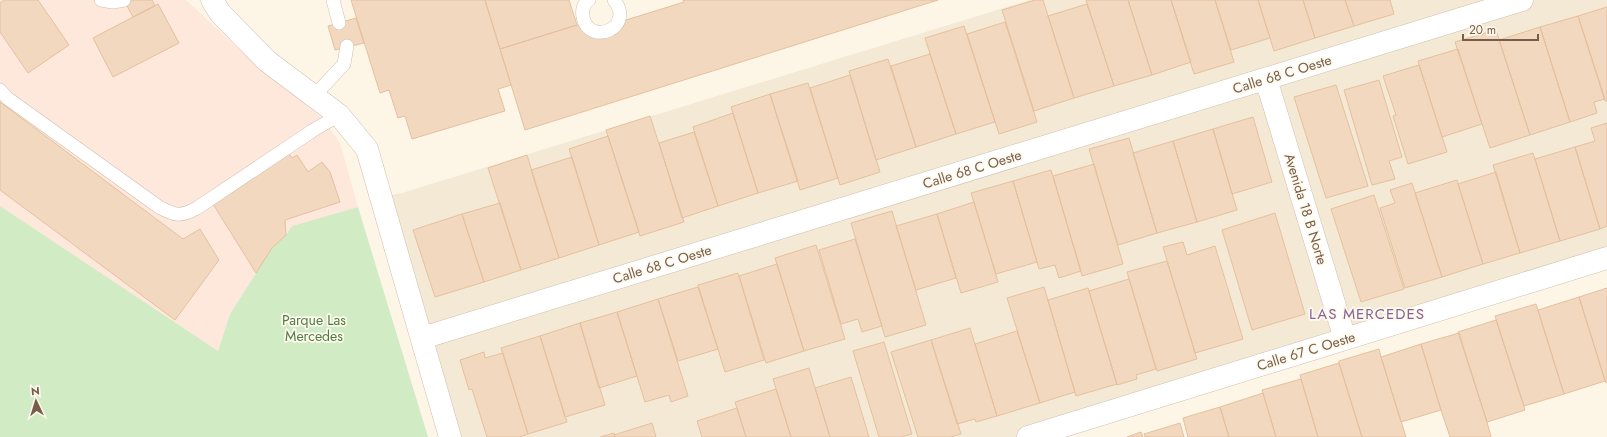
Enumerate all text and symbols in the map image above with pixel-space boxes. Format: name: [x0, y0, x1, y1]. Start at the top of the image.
scale bar: [1463, 16, 1538, 42]
text: 20 m: [1469, 21, 1496, 39]
street label: Calle 68 C Oeste: [1230, 49, 1334, 99]
street label: Calle 68 C Oeste: [920, 144, 1024, 194]
street label: Avenida 18 B Norte: [1280, 151, 1332, 267]
street label: Calle 68 C Oeste: [610, 239, 714, 289]
district label: LAS MERCEDES: [1309, 303, 1425, 325]
park label: Parque Las Mercedes: [282, 310, 346, 346]
street label: Calle 67 C Oeste: [1254, 327, 1358, 375]
north arrow: [16, 381, 56, 421]
text: N: [30, 383, 40, 399]

